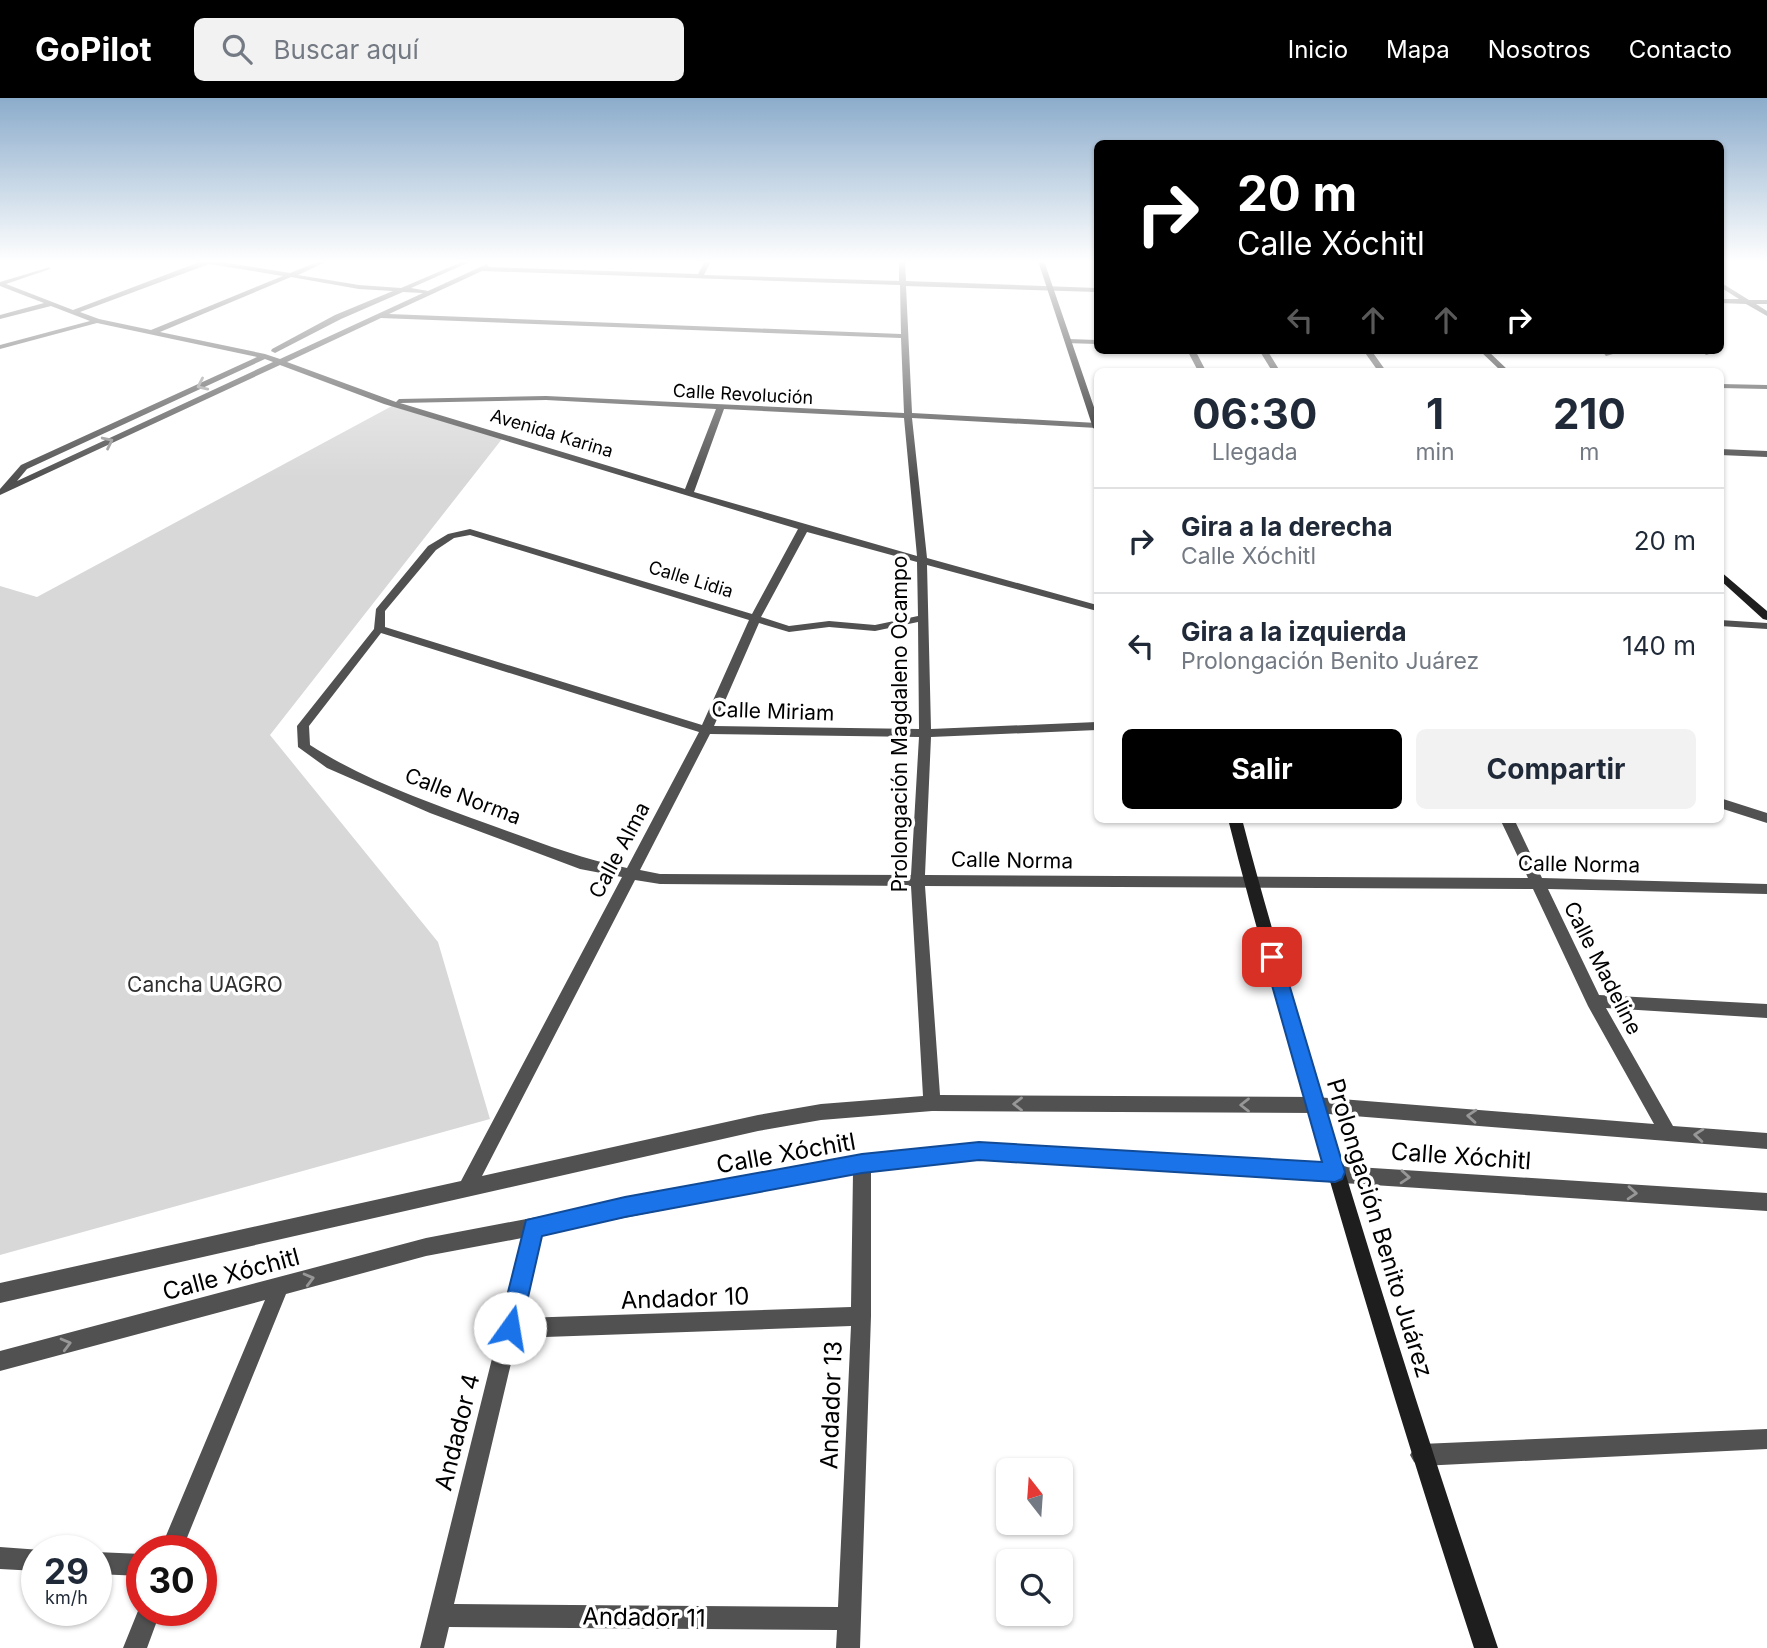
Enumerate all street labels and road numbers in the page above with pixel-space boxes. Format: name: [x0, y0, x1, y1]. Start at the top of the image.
street label: Calle Revolución: [672, 380, 814, 408]
street label: Avenida Karina: [488, 404, 616, 462]
street label: Calle Lidia: [646, 556, 736, 602]
street label: Prolongación Magdaleno Ocampo: [887, 556, 912, 892]
street label: Calle Miriam: [711, 696, 835, 726]
street label: Calle Norma: [401, 762, 525, 830]
street label: Calle Alma: [583, 798, 655, 902]
street label: Calle Norma: [951, 846, 1073, 874]
street label: Calle Norma: [1518, 850, 1640, 878]
street label: Calle Madeline: [1559, 897, 1647, 1039]
street label: Prolongación Benito Juárez: [1321, 1075, 1439, 1381]
street label: Calle Xóchitl: [714, 1126, 858, 1180]
street label: Calle Xóchitl: [1390, 1137, 1532, 1175]
street label: Calle Xóchitl: [159, 1242, 303, 1306]
street label: Andador 10: [620, 1281, 750, 1315]
street label: Andador 13: [814, 1340, 848, 1470]
street label: Andador 4: [429, 1371, 485, 1493]
street label: Andador 11: [582, 1601, 706, 1633]

